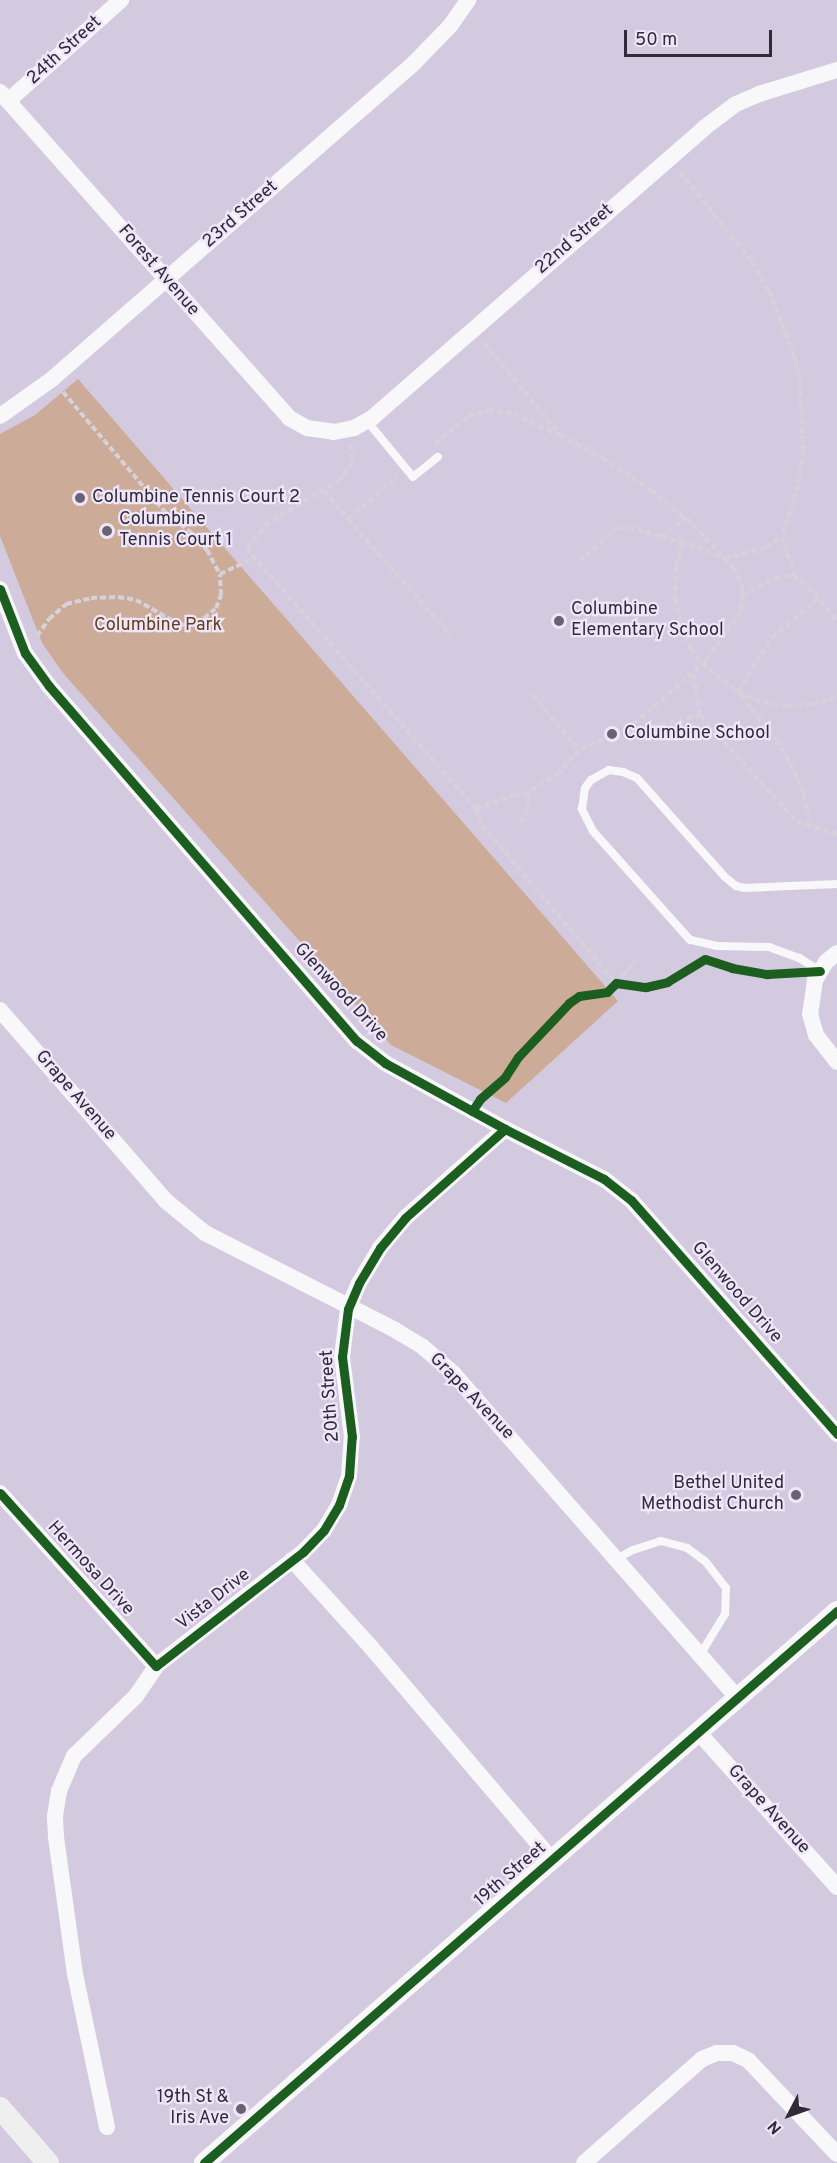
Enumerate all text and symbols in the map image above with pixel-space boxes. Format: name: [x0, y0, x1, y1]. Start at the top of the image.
street label: 24th Street: [23, 12, 107, 90]
scale bar: [627, 18, 776, 56]
text: 50 m: [635, 29, 677, 52]
street label: 23rd Street: [199, 177, 283, 253]
street label: 22nd Street: [532, 200, 618, 280]
street label: Forest Avenue: [112, 221, 204, 321]
place label: Columbine Tennis Court 2: [92, 487, 301, 509]
marker: Columbine Tennis Court 2: [73, 491, 87, 505]
place label: Columbine Tennis Court 1: [119, 510, 233, 552]
marker: Columbine Tennis Court 1: [100, 524, 114, 538]
place label: Columbine Elementary School: [571, 600, 724, 642]
marker: Columbine Elementary School: [552, 614, 566, 628]
park label: Columbine Park: [94, 615, 222, 637]
place label: Columbine School: [624, 723, 770, 745]
marker: Columbine School: [605, 727, 619, 741]
street label: Glenwood Drive: [289, 939, 391, 1047]
street label: Grape Avenue: [30, 1046, 120, 1146]
street label: Glenwood Drive: [686, 1238, 786, 1348]
street label: 20th Street: [317, 1349, 345, 1443]
street label: Grape Avenue: [424, 1349, 518, 1445]
place label: Bethel United Methodist Church: [641, 1474, 784, 1516]
marker: Bethel United Methodist Church: [789, 1488, 803, 1502]
street label: Hermosa Drive: [42, 1517, 138, 1621]
street label: Vista Drive: [173, 1565, 255, 1635]
street label: Grape Avenue: [722, 1761, 814, 1859]
street label: 19th Street: [471, 1838, 551, 1912]
north arrow: [759, 2085, 819, 2145]
place label: 19th St & Iris Ave: [157, 2088, 229, 2130]
marker: 19th St & Iris Ave: [234, 2102, 248, 2116]
text: N: [764, 2116, 787, 2138]

